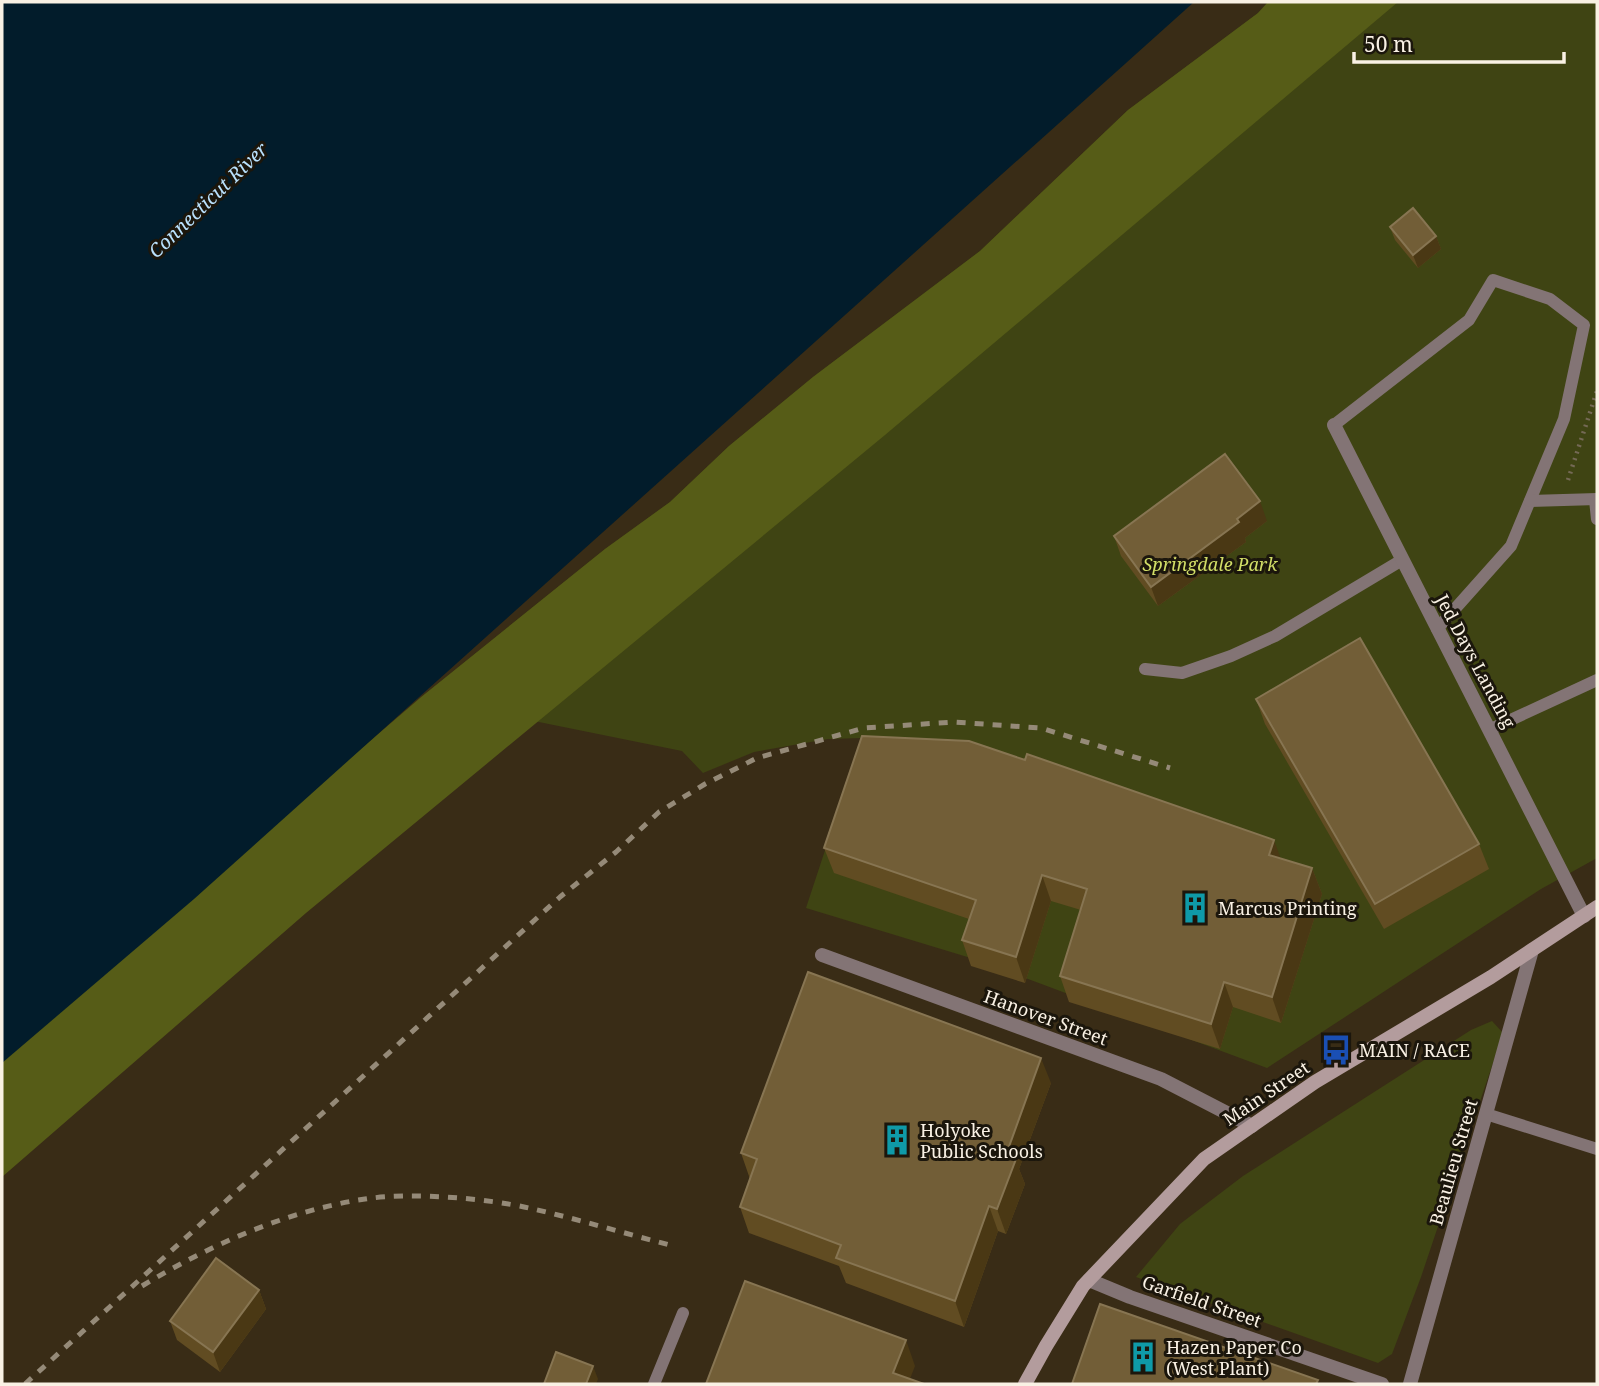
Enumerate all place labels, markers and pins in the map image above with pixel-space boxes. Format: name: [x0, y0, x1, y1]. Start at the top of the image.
building icon: Marcus Printing: [1178, 891, 1212, 925]
place label: Marcus Printing: [1218, 896, 1357, 920]
bus stop icon: MAIN / RACE: [1319, 1033, 1353, 1067]
place label: MAIN / RACE: [1359, 1038, 1470, 1062]
place label: Holyoke Public Schools: [920, 1118, 1043, 1163]
building icon: Holyoke Public Schools: [880, 1123, 914, 1157]
place label: Hazen Paper Co (West Plant): [1166, 1335, 1302, 1380]
building icon: Hazen Paper Co (West Plant): [1126, 1340, 1160, 1374]

